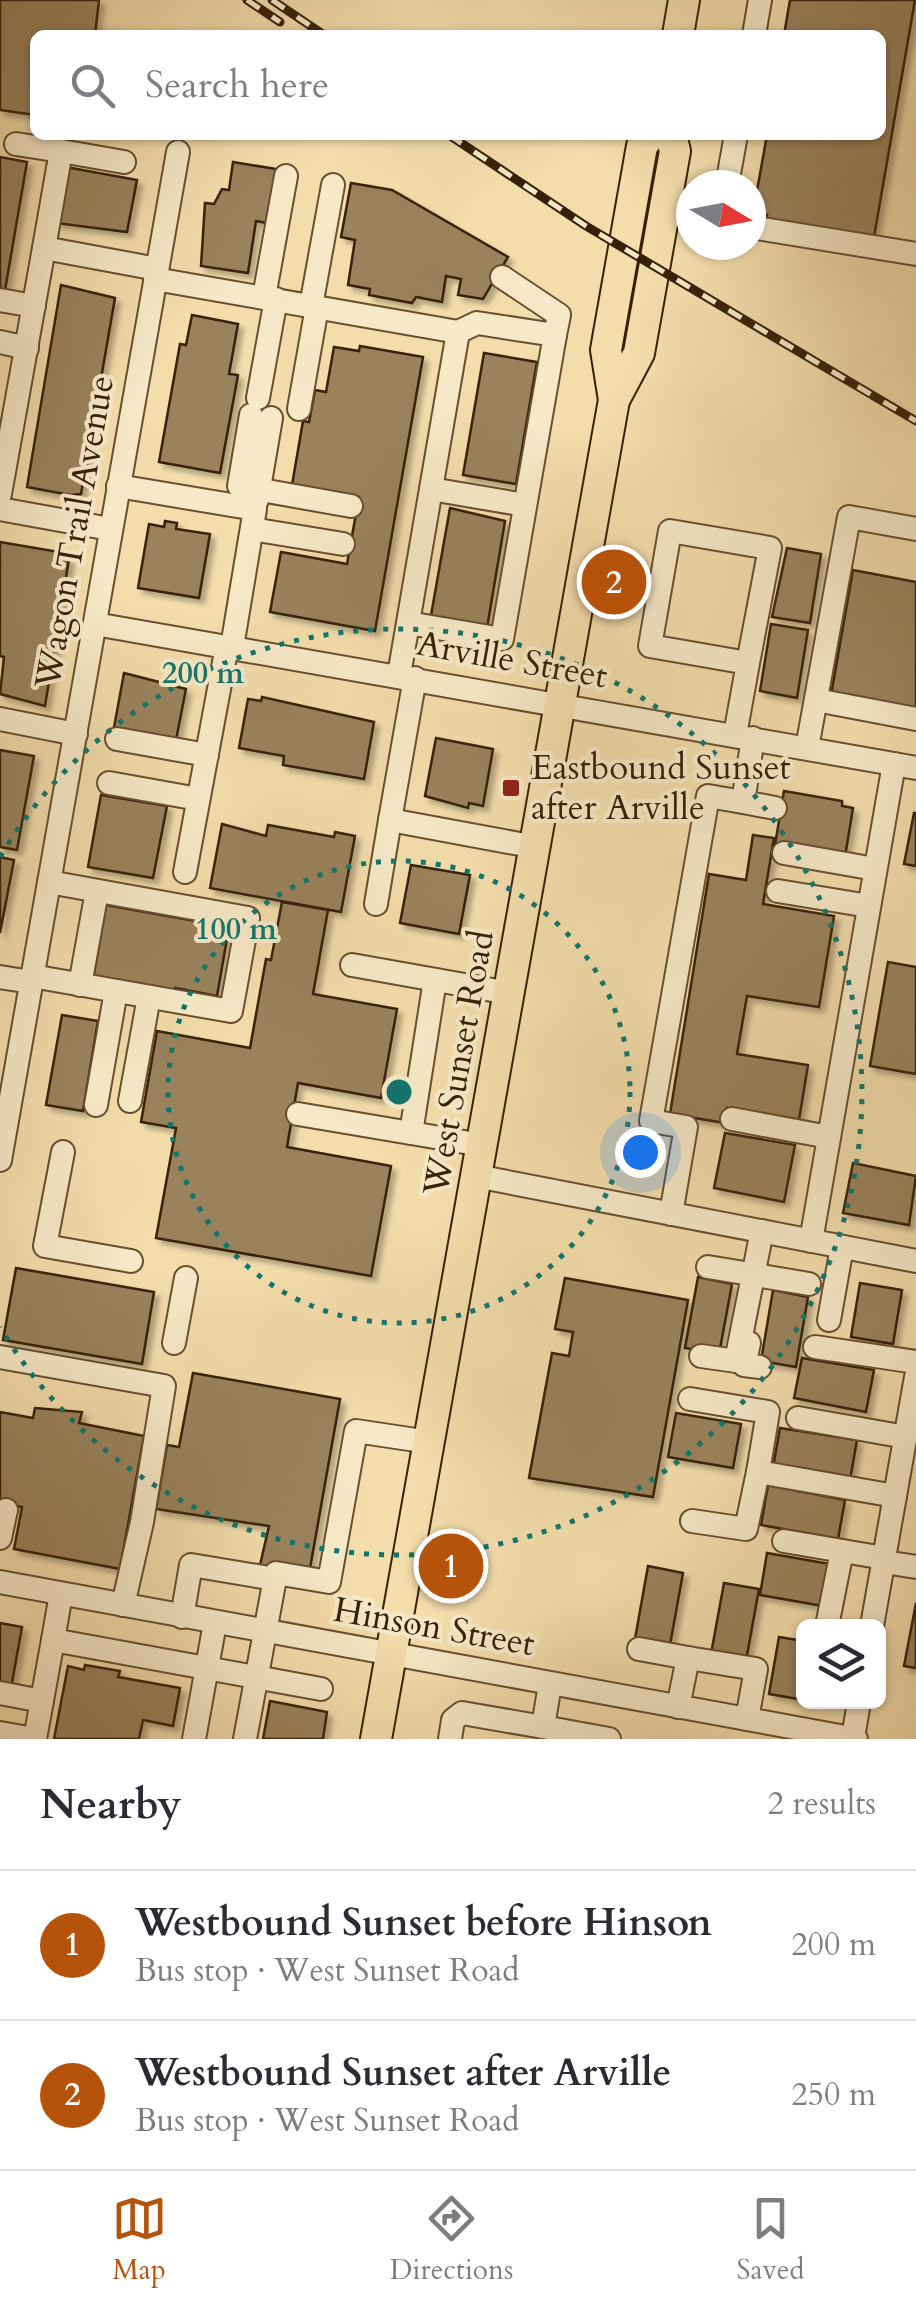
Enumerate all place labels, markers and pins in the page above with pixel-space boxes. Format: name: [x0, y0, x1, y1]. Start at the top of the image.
pin: 2: [582, 544, 646, 620]
place label: Eastbound Sunset after Arville: [531, 744, 791, 832]
marker: Eastbound Sunset after Arville: [500, 777, 522, 799]
centre of rings: [381, 1074, 417, 1110]
pin: 1: [418, 1528, 484, 1604]

